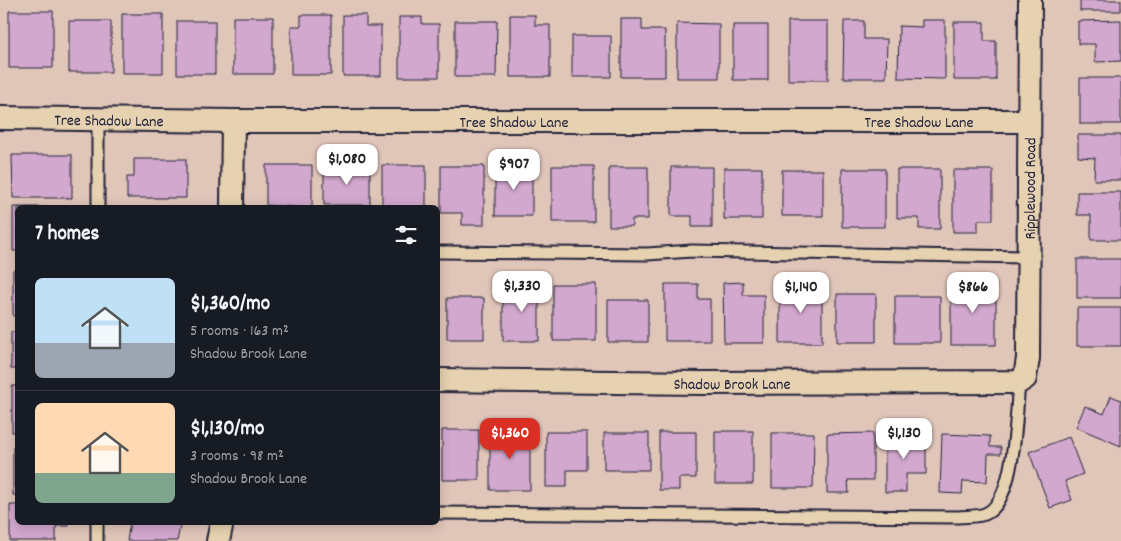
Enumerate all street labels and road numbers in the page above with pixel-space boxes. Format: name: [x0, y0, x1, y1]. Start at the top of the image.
street label: Tree Shadow Lane: [54, 110, 164, 134]
street label: Tree Shadow Lane: [459, 112, 569, 135]
street label: Tree Shadow Lane: [864, 112, 974, 135]
street label: Ripplewood Road: [1020, 137, 1043, 240]
street label: Shadow Brook Lane: [673, 374, 791, 397]

